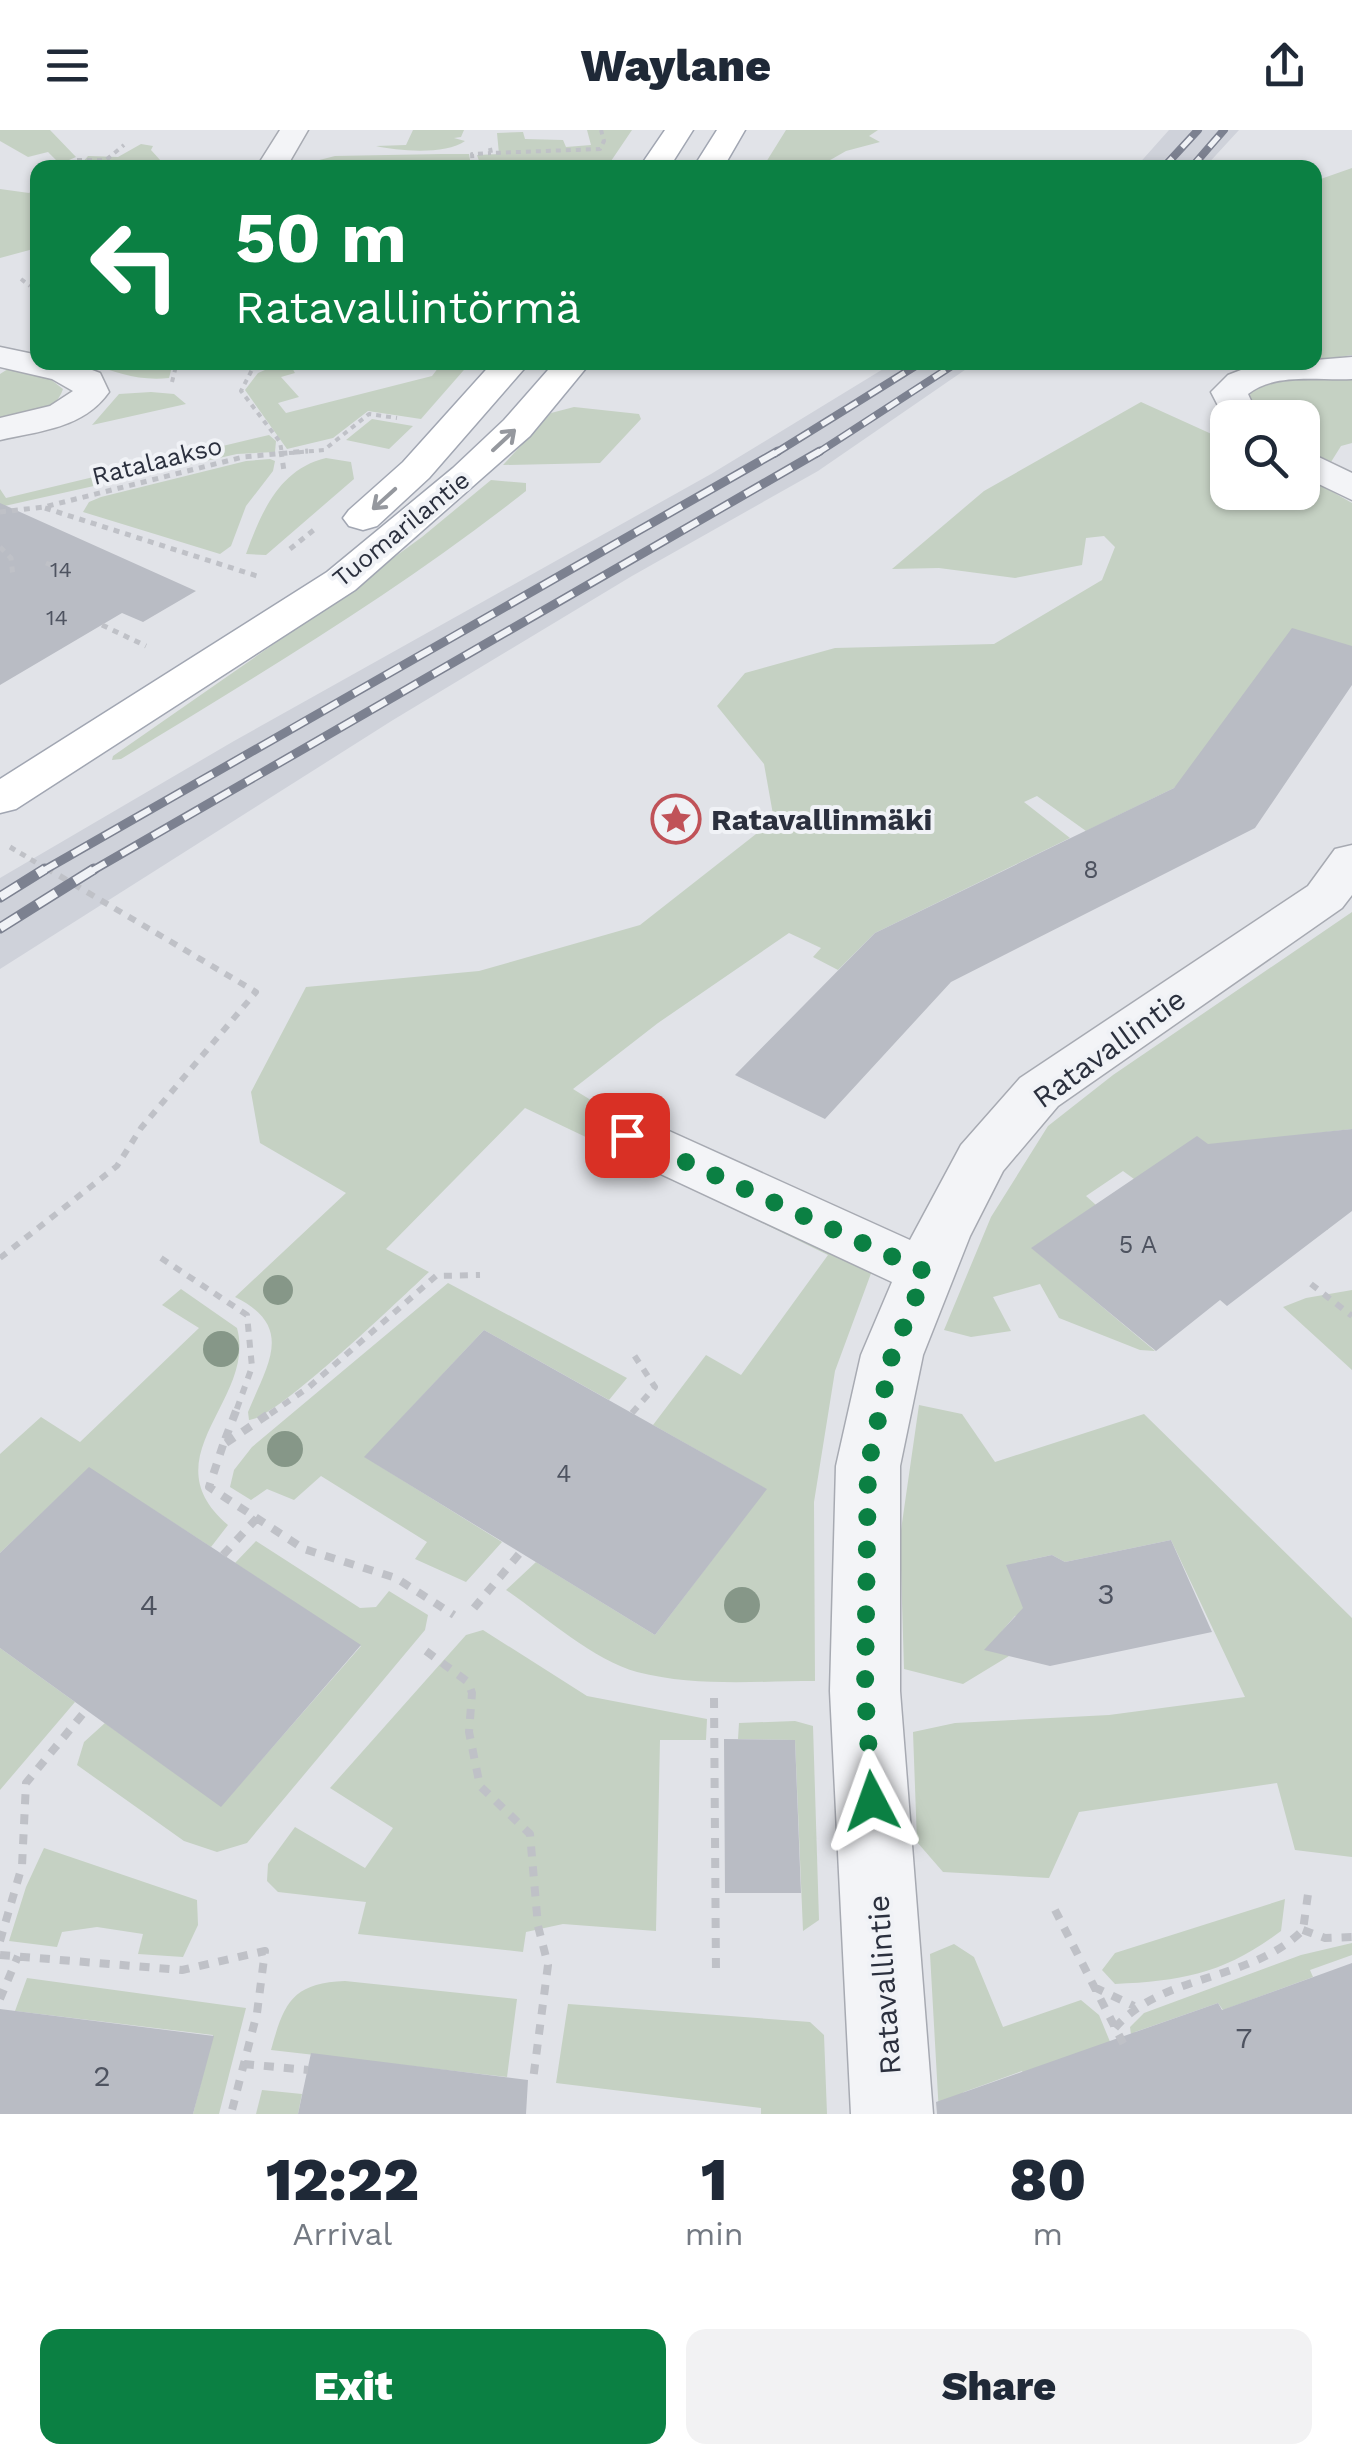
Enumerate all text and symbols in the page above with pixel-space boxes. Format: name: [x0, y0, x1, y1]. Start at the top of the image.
icon: menu: [40, 38, 95, 93]
icon: share: [1257, 38, 1312, 93]
text: Waylane: [581, 39, 771, 92]
text: 50 m: [235, 197, 407, 279]
icon: left: [70, 200, 200, 330]
text: Ratavallintörmä: [235, 281, 581, 334]
map controls: [1210, 400, 1320, 510]
button: search: [1210, 400, 1320, 510]
one-way arrow: [491, 429, 516, 452]
street label: Ratalaakso: [89, 431, 225, 491]
street label: Tuomarilantie: [327, 465, 475, 593]
one-way arrow: [372, 487, 397, 510]
house number: 14: [50, 557, 72, 582]
house number: 14: [46, 605, 68, 630]
place icon: Ratavallinmäki: [650, 793, 702, 845]
place label: Ratavallinmäki: [711, 802, 932, 837]
house number: 8: [1083, 855, 1099, 884]
street label: Ratavallintie: [1026, 981, 1192, 1115]
pin: [585, 1093, 670, 1178]
icon: arrive: [600, 1108, 655, 1163]
house number: 5 A: [1119, 1230, 1157, 1259]
house number: 4: [556, 1459, 572, 1488]
house number: 3: [1097, 1576, 1115, 1611]
house number: 4: [140, 1587, 158, 1622]
position arrow: [820, 1749, 924, 1853]
street label: Ratavallintie: [860, 1894, 908, 2076]
house number: 7: [1236, 2020, 1252, 2055]
house number: 2: [93, 2058, 111, 2093]
text: 12:22: [266, 2144, 419, 2215]
text: 1: [701, 2144, 728, 2215]
text: 80: [1009, 2144, 1086, 2215]
text: Arrival: [292, 2215, 392, 2253]
text: min: [685, 2215, 744, 2253]
text: m: [1033, 2215, 1063, 2253]
button: Exit: [40, 2329, 666, 2444]
button: Share: [686, 2329, 1312, 2444]

